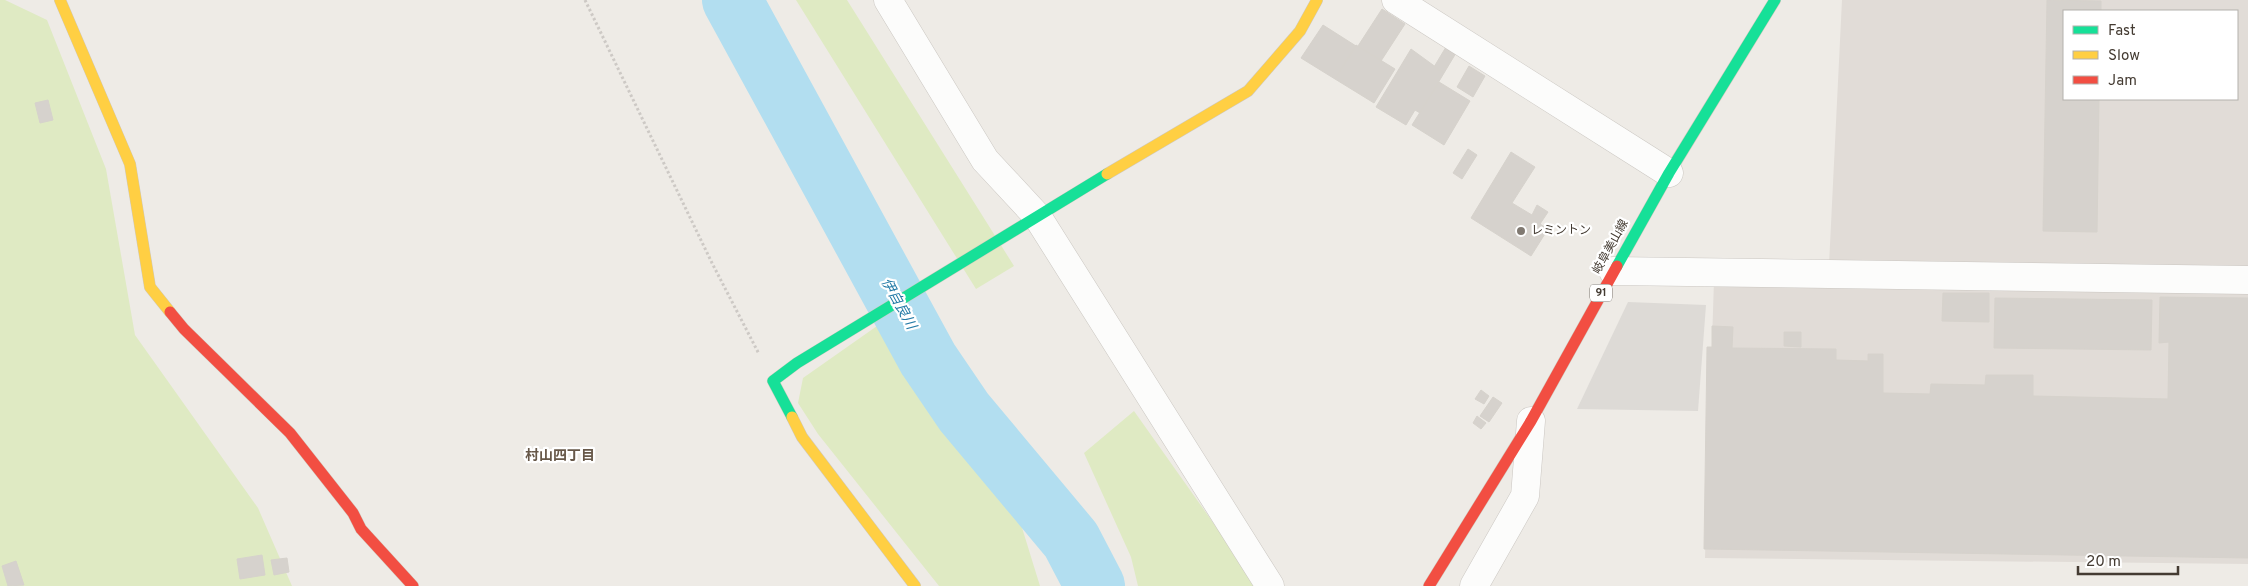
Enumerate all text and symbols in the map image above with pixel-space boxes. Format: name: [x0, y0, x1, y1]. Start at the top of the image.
legend: [2063, 10, 2238, 100]
text: Fast: [2108, 22, 2136, 41]
text: Slow: [2108, 47, 2140, 66]
text: Jam: [2108, 72, 2137, 91]
street label: 岐阜美山線: [1589, 217, 1633, 277]
place label: レミントン: [1531, 223, 1591, 239]
marker: レミントン: [1515, 225, 1527, 237]
water label: 伊自良川: [877, 275, 920, 334]
road number: 91: [1590, 284, 1612, 302]
district label: 村山四丁目: [525, 447, 595, 465]
scale bar: [2078, 544, 2178, 576]
text: 20 m: [2086, 553, 2121, 572]

